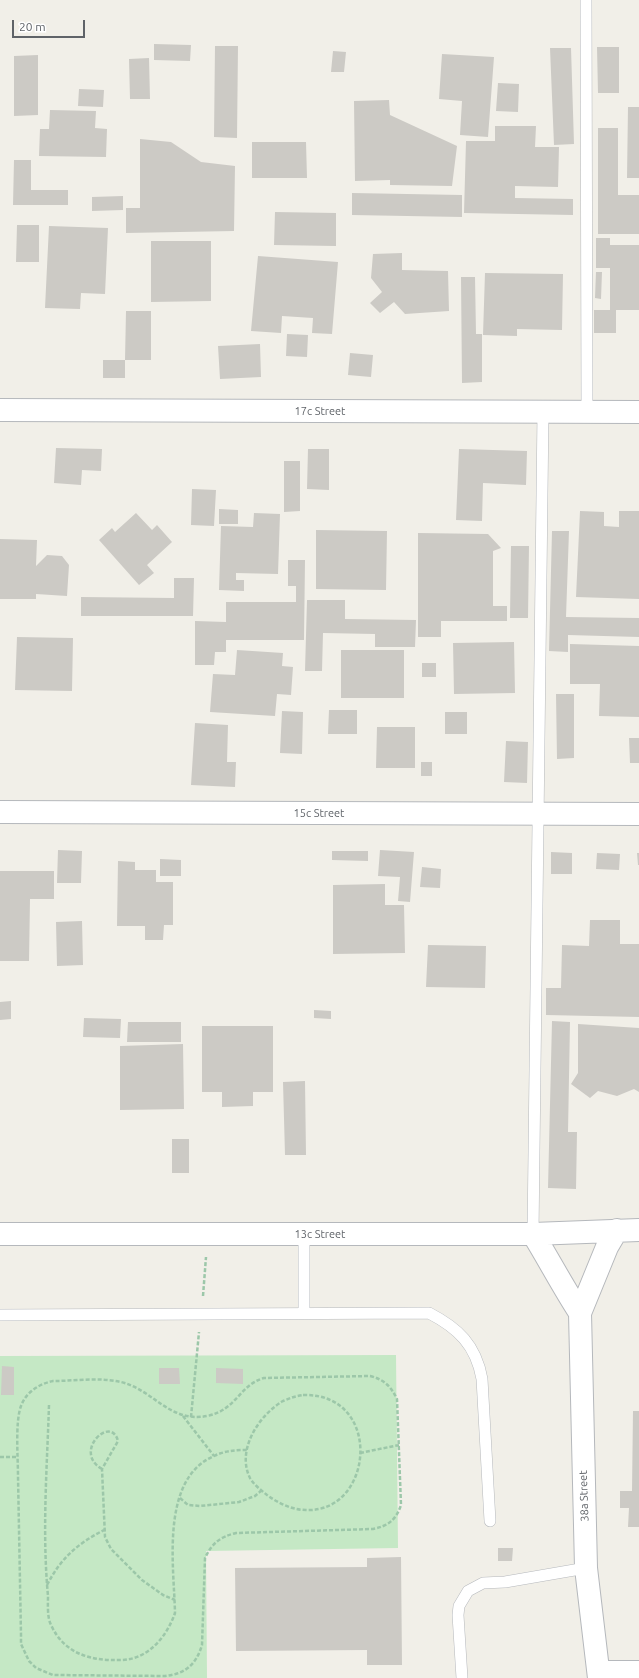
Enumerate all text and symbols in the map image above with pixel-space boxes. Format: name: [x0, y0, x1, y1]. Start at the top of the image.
scale bar: [14, 12, 87, 38]
text: 20 m: [19, 20, 46, 33]
street label: 17c Street: [295, 404, 345, 418]
street label: 15c Street: [294, 806, 344, 820]
street label: 13c Street: [295, 1227, 345, 1241]
street label: 38a Street: [577, 1470, 591, 1522]

